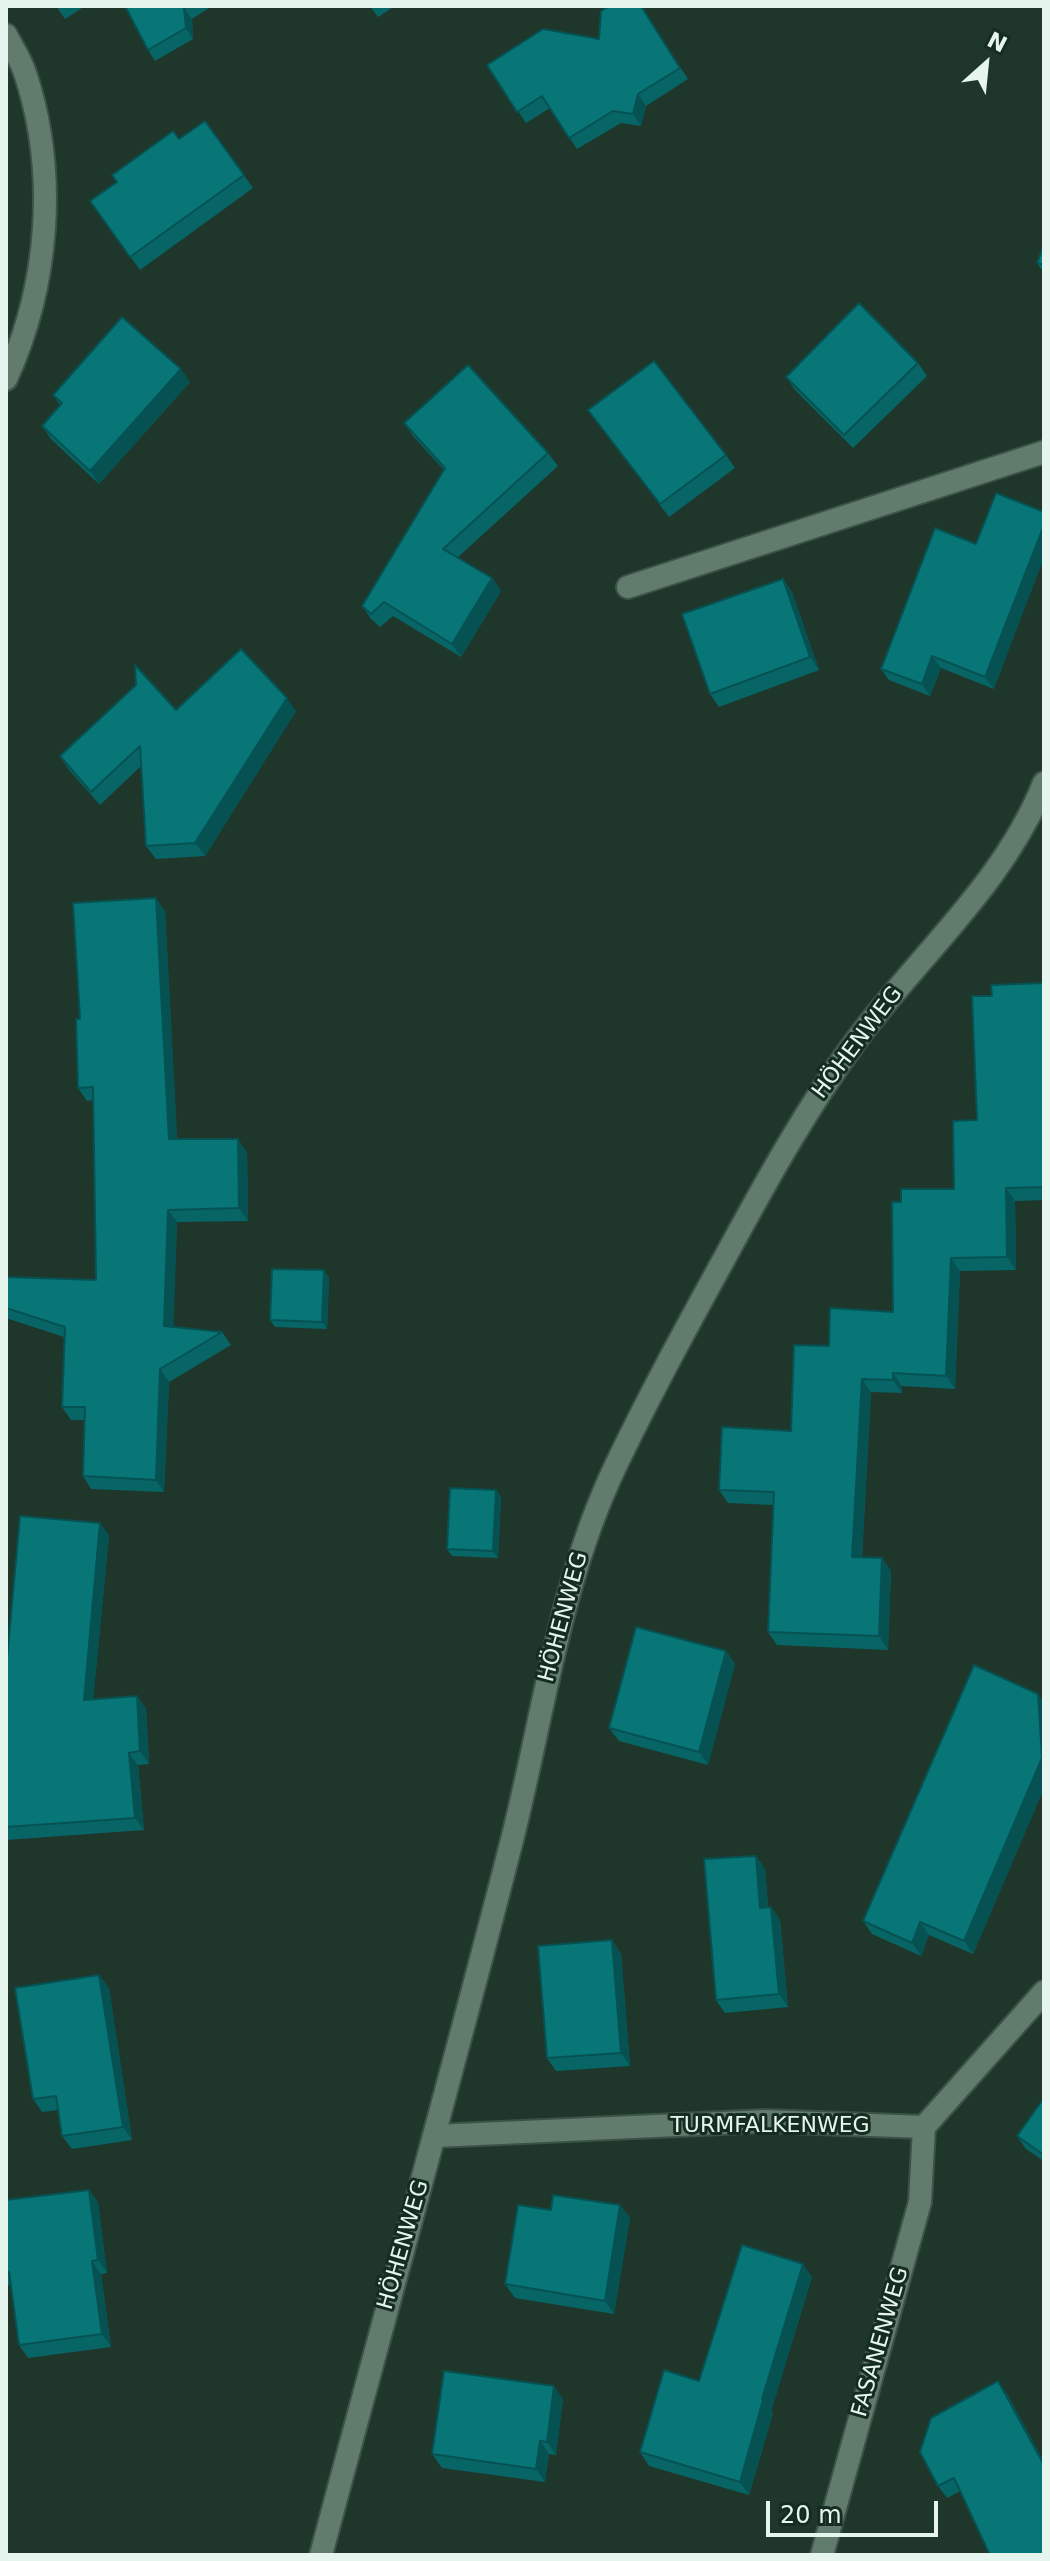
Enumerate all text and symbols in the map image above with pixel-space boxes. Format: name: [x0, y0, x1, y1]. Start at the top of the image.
north arrow: [946, 24, 1026, 104]
text: N: [983, 27, 1011, 57]
street label: HÖHENWEG: [807, 982, 909, 1104]
street label: HÖHENWEG: [534, 1549, 594, 1685]
street label: TURMFALKENWEG: [670, 2113, 870, 2139]
street label: HÖHENWEG: [373, 2177, 435, 2313]
street label: FASANENWEG: [847, 2264, 915, 2420]
scale bar: [770, 2485, 942, 2535]
text: 20 m: [780, 2501, 842, 2529]

